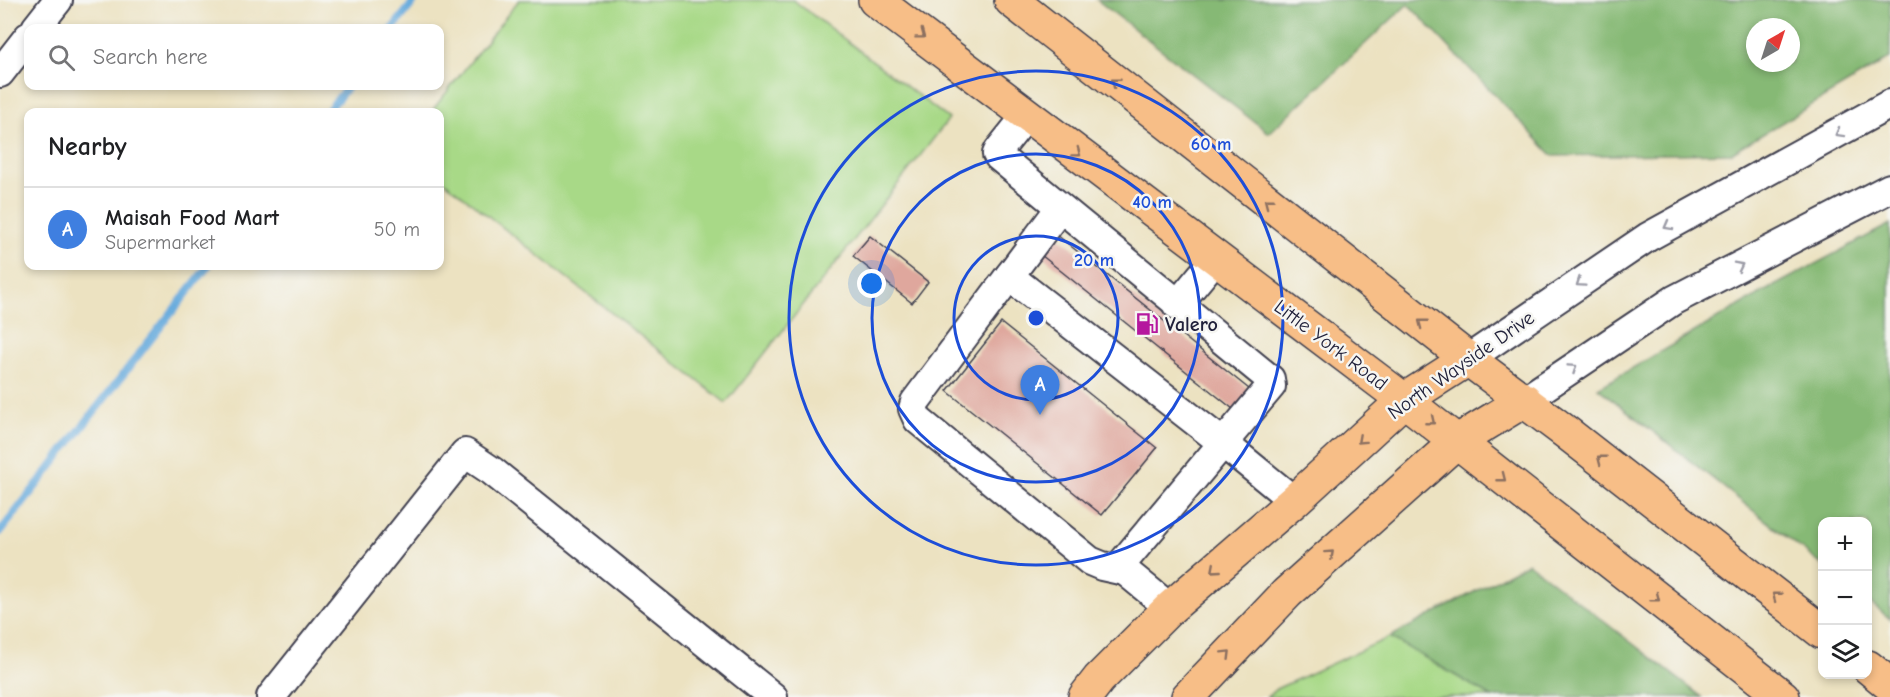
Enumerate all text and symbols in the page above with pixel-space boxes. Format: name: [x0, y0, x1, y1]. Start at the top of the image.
north arrow: [1746, 18, 1800, 72]
search box: [24, 24, 444, 90]
one-way arrow: [915, 28, 926, 39]
icon: search: [45, 41, 78, 74]
text: Search here: [93, 44, 208, 70]
one-way arrow: [1111, 78, 1122, 89]
one-way arrow: [1835, 125, 1845, 137]
text: Nearby: [48, 132, 127, 162]
text: 60 m: [1191, 134, 1231, 155]
one-way arrow: [1070, 146, 1081, 157]
text: 40 m: [1132, 192, 1172, 213]
one-way arrow: [1264, 199, 1275, 210]
text: Maisah Food Mart: [105, 205, 279, 231]
text: A: [62, 218, 73, 241]
text: 50 m: [374, 218, 420, 241]
one-way arrow: [1664, 219, 1674, 230]
text: Supermarket: [105, 231, 215, 254]
text: 20 m: [1074, 250, 1114, 271]
one-way arrow: [1733, 262, 1743, 273]
your location: [857, 269, 886, 298]
one-way arrow: [1576, 276, 1586, 288]
street label: Little York Road: [1270, 295, 1392, 395]
street label: North Wayside Drive: [1383, 306, 1539, 424]
centre of rings: [1026, 308, 1046, 328]
fuel station icon: Valero: [1134, 311, 1160, 337]
place label: Valero: [1165, 313, 1218, 336]
one-way arrow: [1417, 319, 1428, 330]
one-way arrow: [1566, 364, 1577, 375]
pin: A: [1020, 366, 1060, 415]
one-way arrow: [1424, 414, 1435, 425]
one-way arrow: [1357, 433, 1368, 444]
one-way arrow: [1597, 456, 1608, 467]
one-way arrow: [1496, 470, 1507, 481]
map controls: [1818, 517, 1872, 679]
button: +: [1818, 517, 1872, 571]
one-way arrow: [1324, 550, 1334, 561]
one-way arrow: [1211, 562, 1222, 573]
button: −: [1818, 571, 1872, 625]
one-way arrow: [1649, 590, 1660, 601]
one-way arrow: [1772, 593, 1783, 604]
button: layers: [1818, 625, 1872, 679]
one-way arrow: [1220, 651, 1231, 662]

